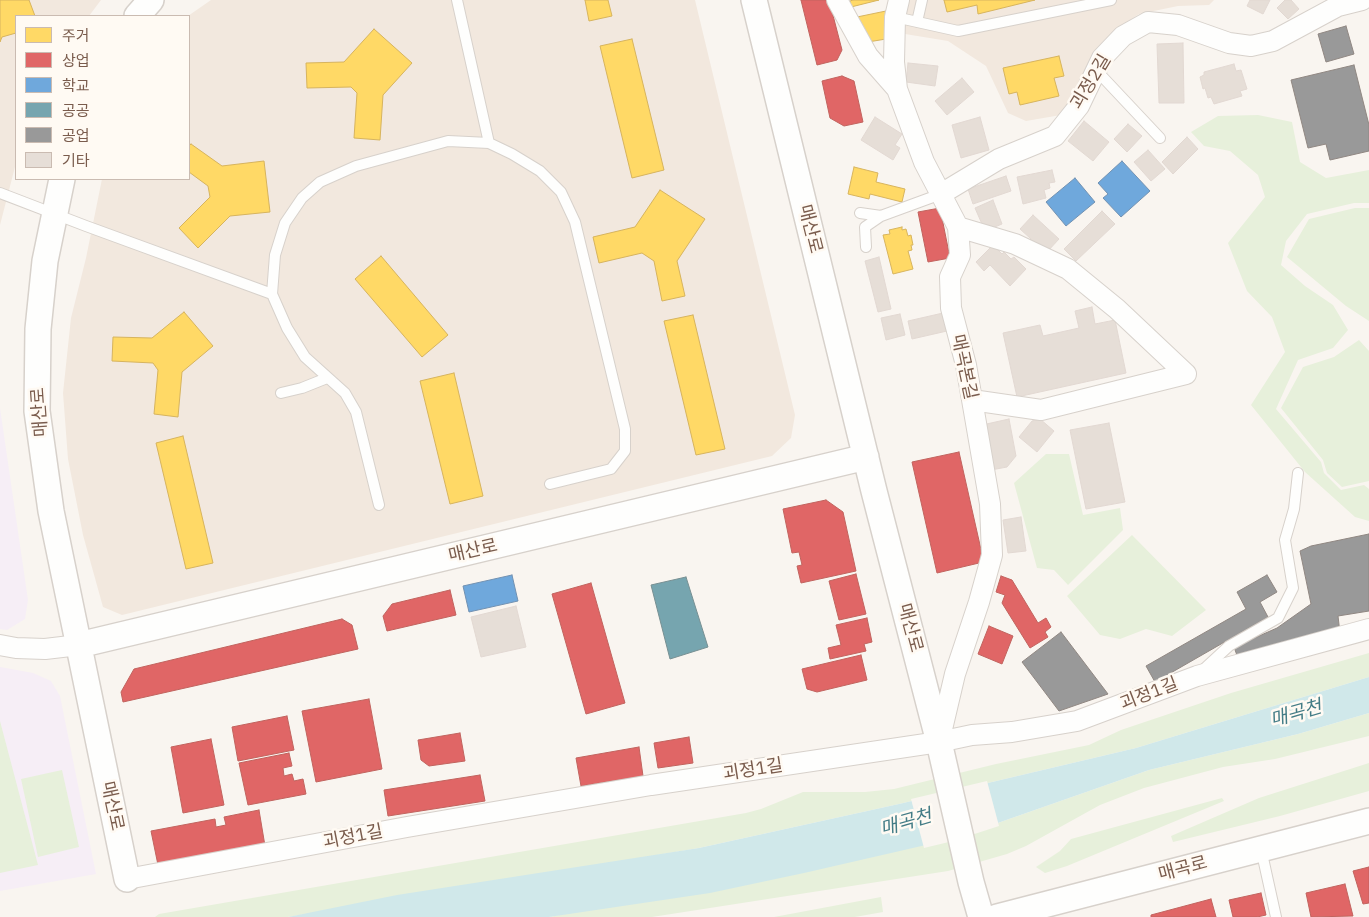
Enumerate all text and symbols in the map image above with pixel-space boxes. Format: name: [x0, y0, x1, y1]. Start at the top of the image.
legend: [15, 15, 190, 180]
text: 주거: [62, 26, 90, 45]
text: 상업: [62, 51, 90, 70]
street label: 괴정2길: [1066, 51, 1116, 113]
text: 학교: [62, 76, 90, 95]
text: 공공: [62, 101, 90, 120]
text: 공업: [62, 126, 90, 145]
text: 기타: [62, 151, 90, 170]
street label: 매산로: [794, 202, 826, 256]
street label: 매곡본길: [947, 332, 981, 402]
street label: 매산로: [27, 386, 53, 438]
street label: 매산로: [446, 535, 500, 567]
street label: 매산로: [893, 601, 927, 655]
street label: 괴정1길: [1117, 673, 1181, 715]
water label: 매곡천: [1268, 696, 1324, 732]
street label: 괴정1길: [721, 755, 785, 785]
street label: 매산로: [96, 779, 128, 833]
water label: 매곡천: [878, 805, 934, 841]
street label: 괴정1길: [321, 821, 385, 853]
street label: 매곡로: [1156, 852, 1210, 886]

